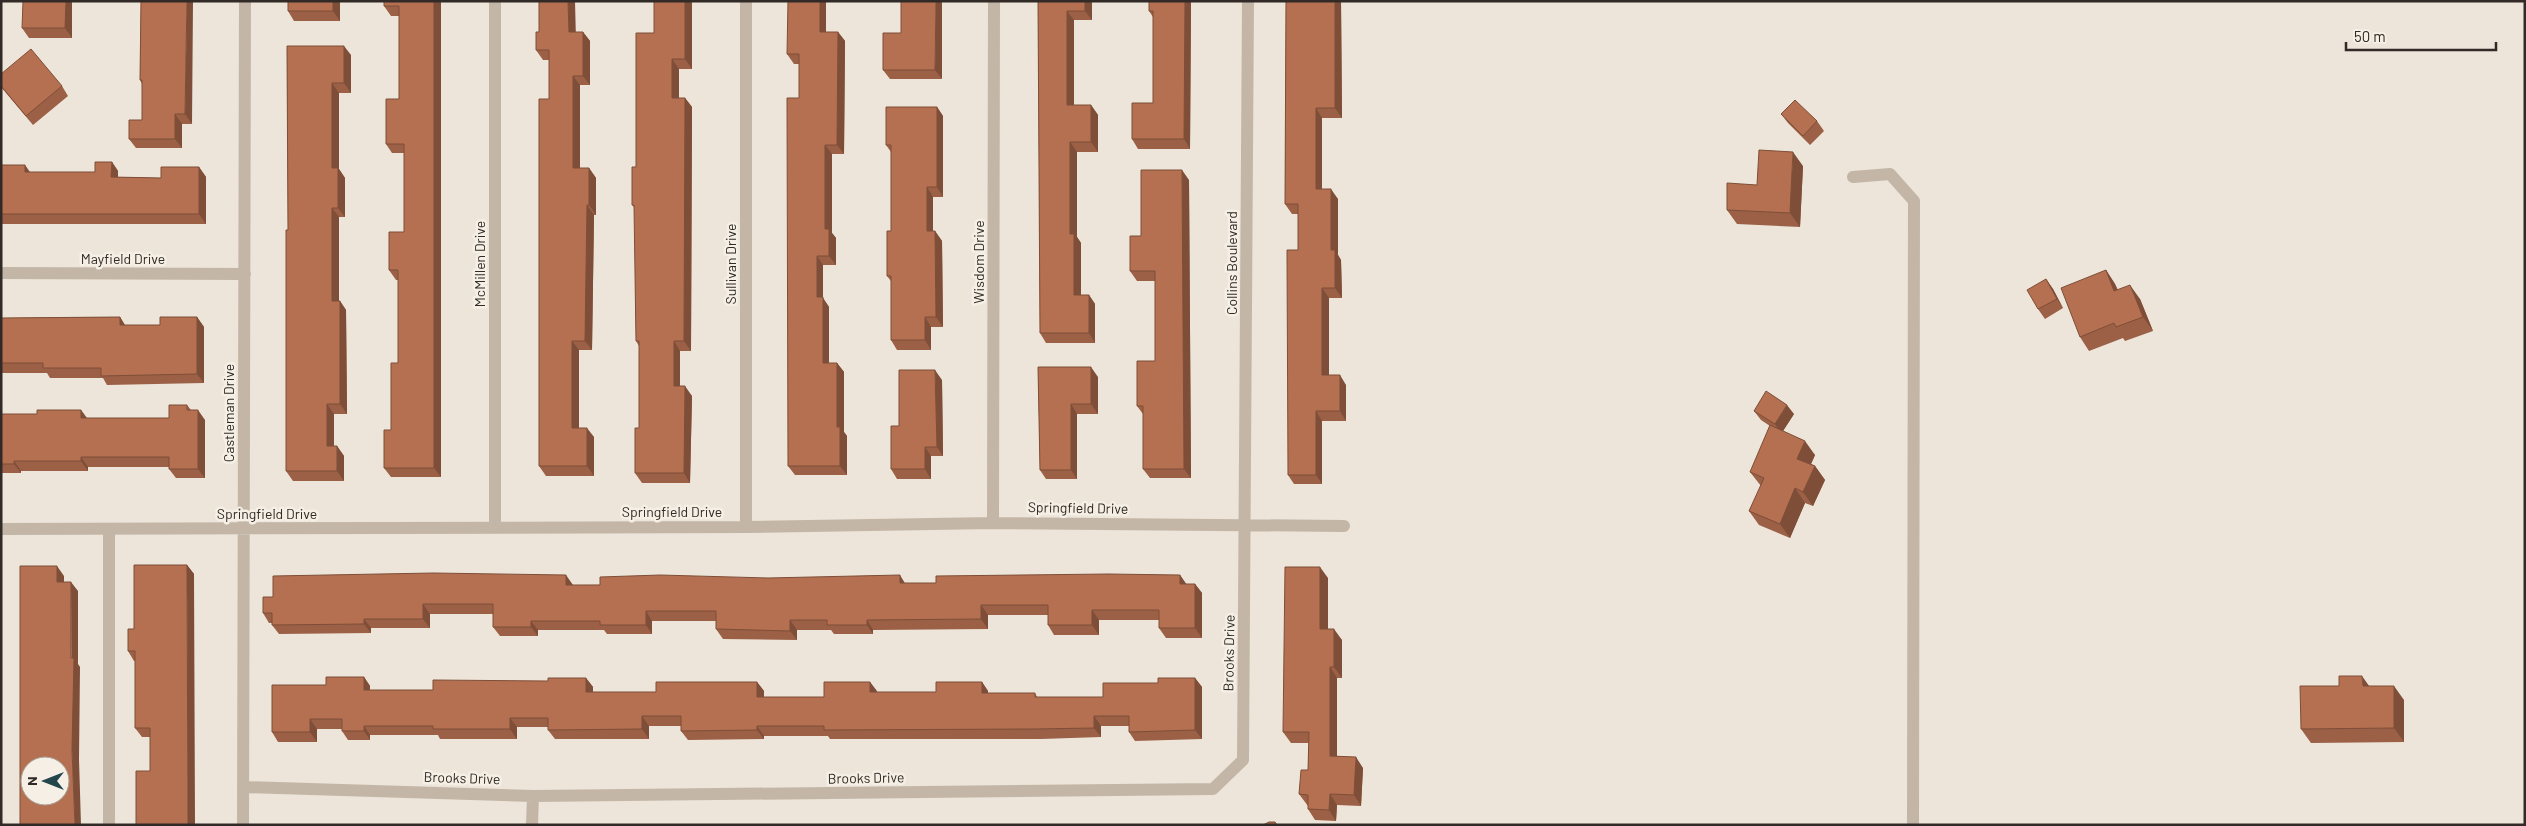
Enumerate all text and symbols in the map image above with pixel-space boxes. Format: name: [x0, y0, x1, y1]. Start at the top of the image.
scale bar: [2346, 20, 2496, 52]
text: 50 m: [2354, 27, 2386, 45]
street label: Collins Boulevard: [1223, 211, 1240, 315]
street label: Wisdom Drive: [970, 220, 987, 304]
street label: McMillen Drive: [471, 221, 488, 307]
street label: Sullivan Drive: [722, 224, 739, 304]
street label: Mayfield Drive: [81, 250, 165, 267]
street label: Castleman Drive: [220, 364, 237, 462]
street label: Springfield Drive: [1028, 498, 1128, 517]
street label: Springfield Drive: [622, 503, 722, 520]
street label: Springfield Drive: [217, 505, 317, 522]
street label: Brooks Drive: [1219, 614, 1238, 692]
north arrow: [20, 756, 70, 806]
street label: Brooks Drive: [423, 768, 501, 787]
street label: Brooks Drive: [827, 768, 905, 787]
text: N: [23, 776, 40, 786]

